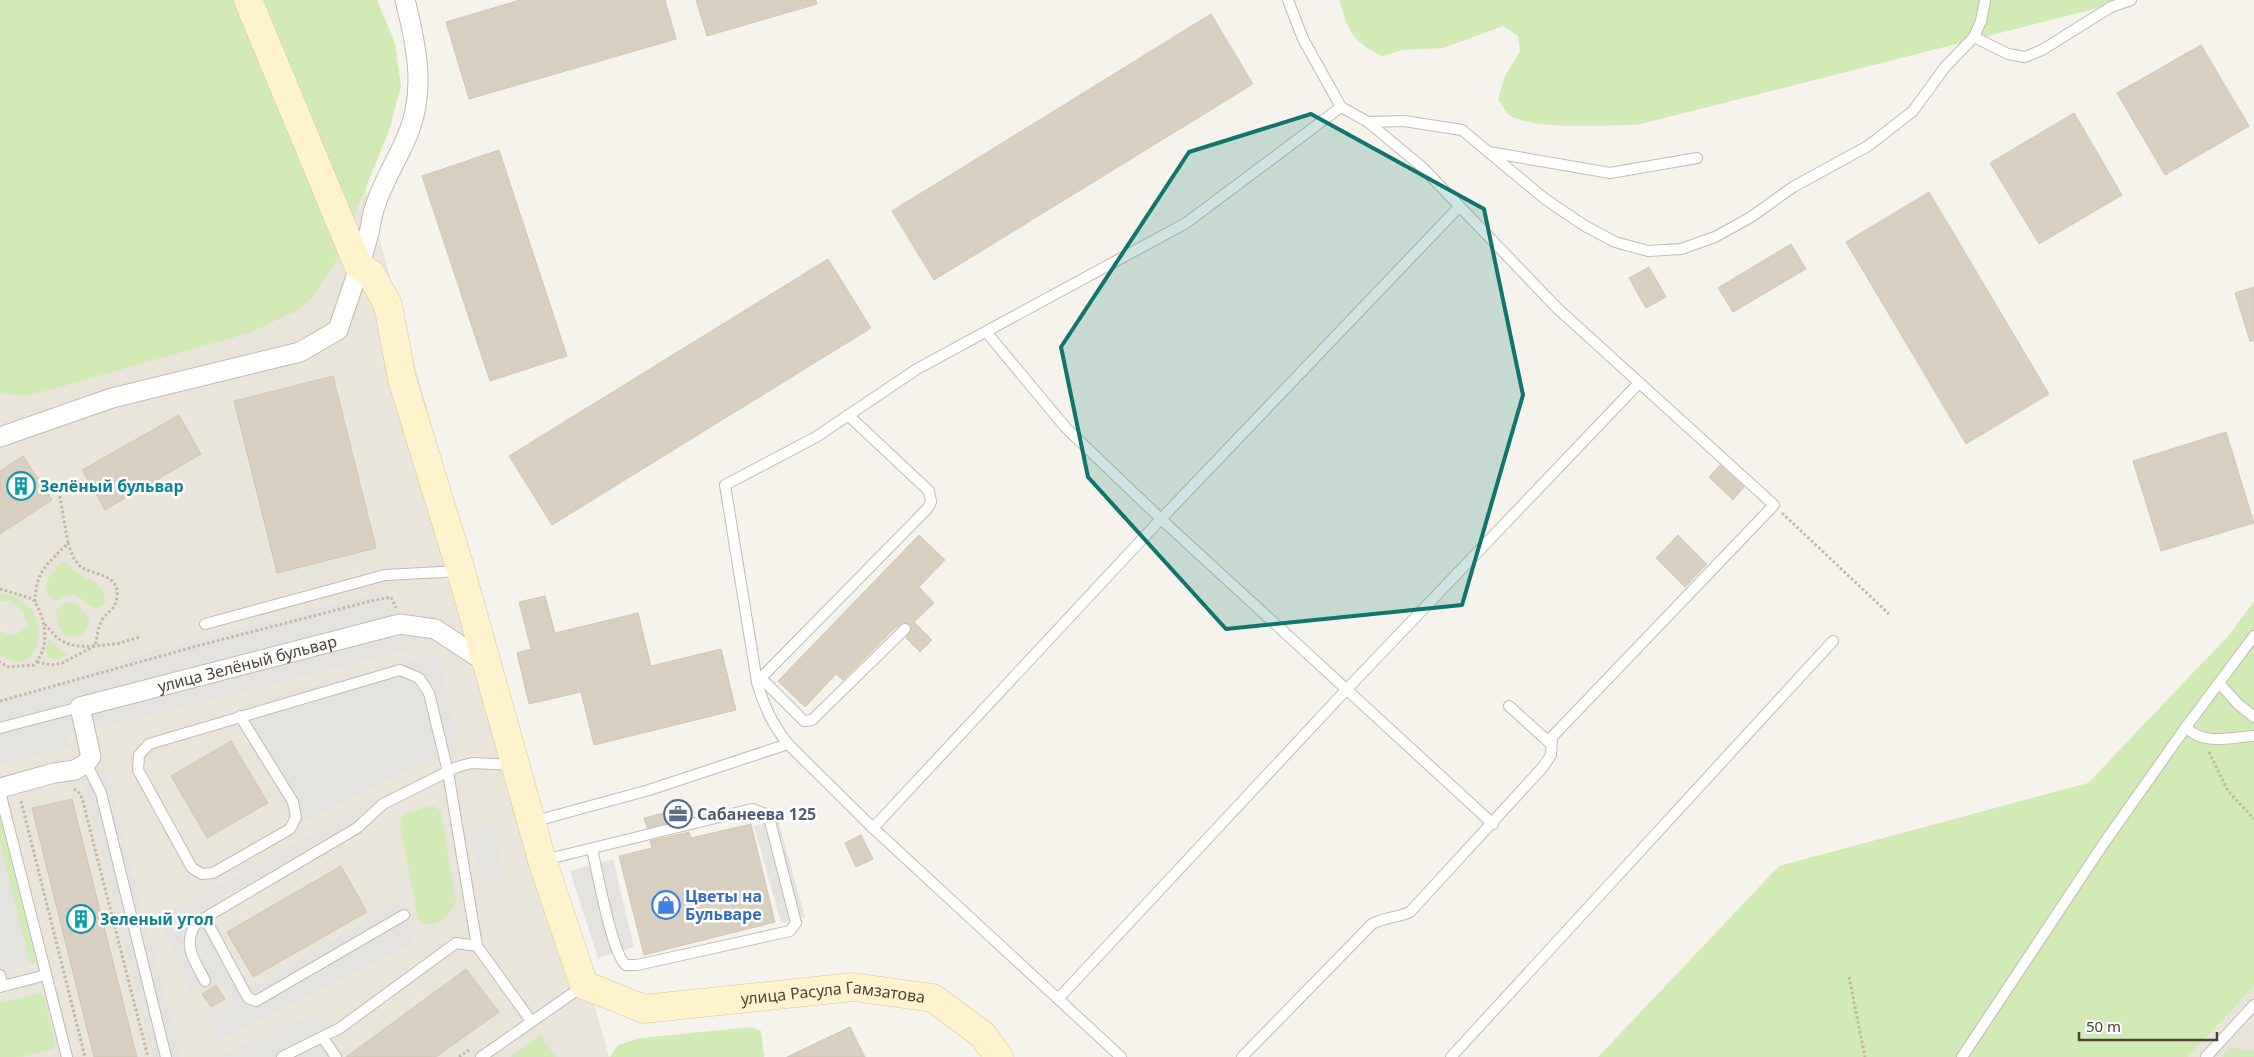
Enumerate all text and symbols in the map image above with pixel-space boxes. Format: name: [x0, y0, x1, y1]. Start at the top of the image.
building icon: Зелёный бульвар: [6, 471, 36, 501]
place label: Зелёный бульвар: [40, 475, 184, 497]
street label: улица Зелёный бульвар: [155, 630, 339, 697]
office icon: Сабанеева 125: [663, 799, 693, 829]
place label: Сабанеева 125: [697, 803, 816, 825]
place label: Цветы на Бульваре: [685, 885, 762, 925]
shop icon: Цветы на Бульваре: [651, 890, 681, 920]
building icon: Зеленый угол: [66, 904, 96, 934]
place label: Зеленый угол: [100, 908, 214, 930]
street label: улица Расула Гамзатова: [740, 976, 927, 1010]
scale bar: [2079, 1010, 2216, 1042]
text: 50 m: [2086, 1016, 2121, 1036]

